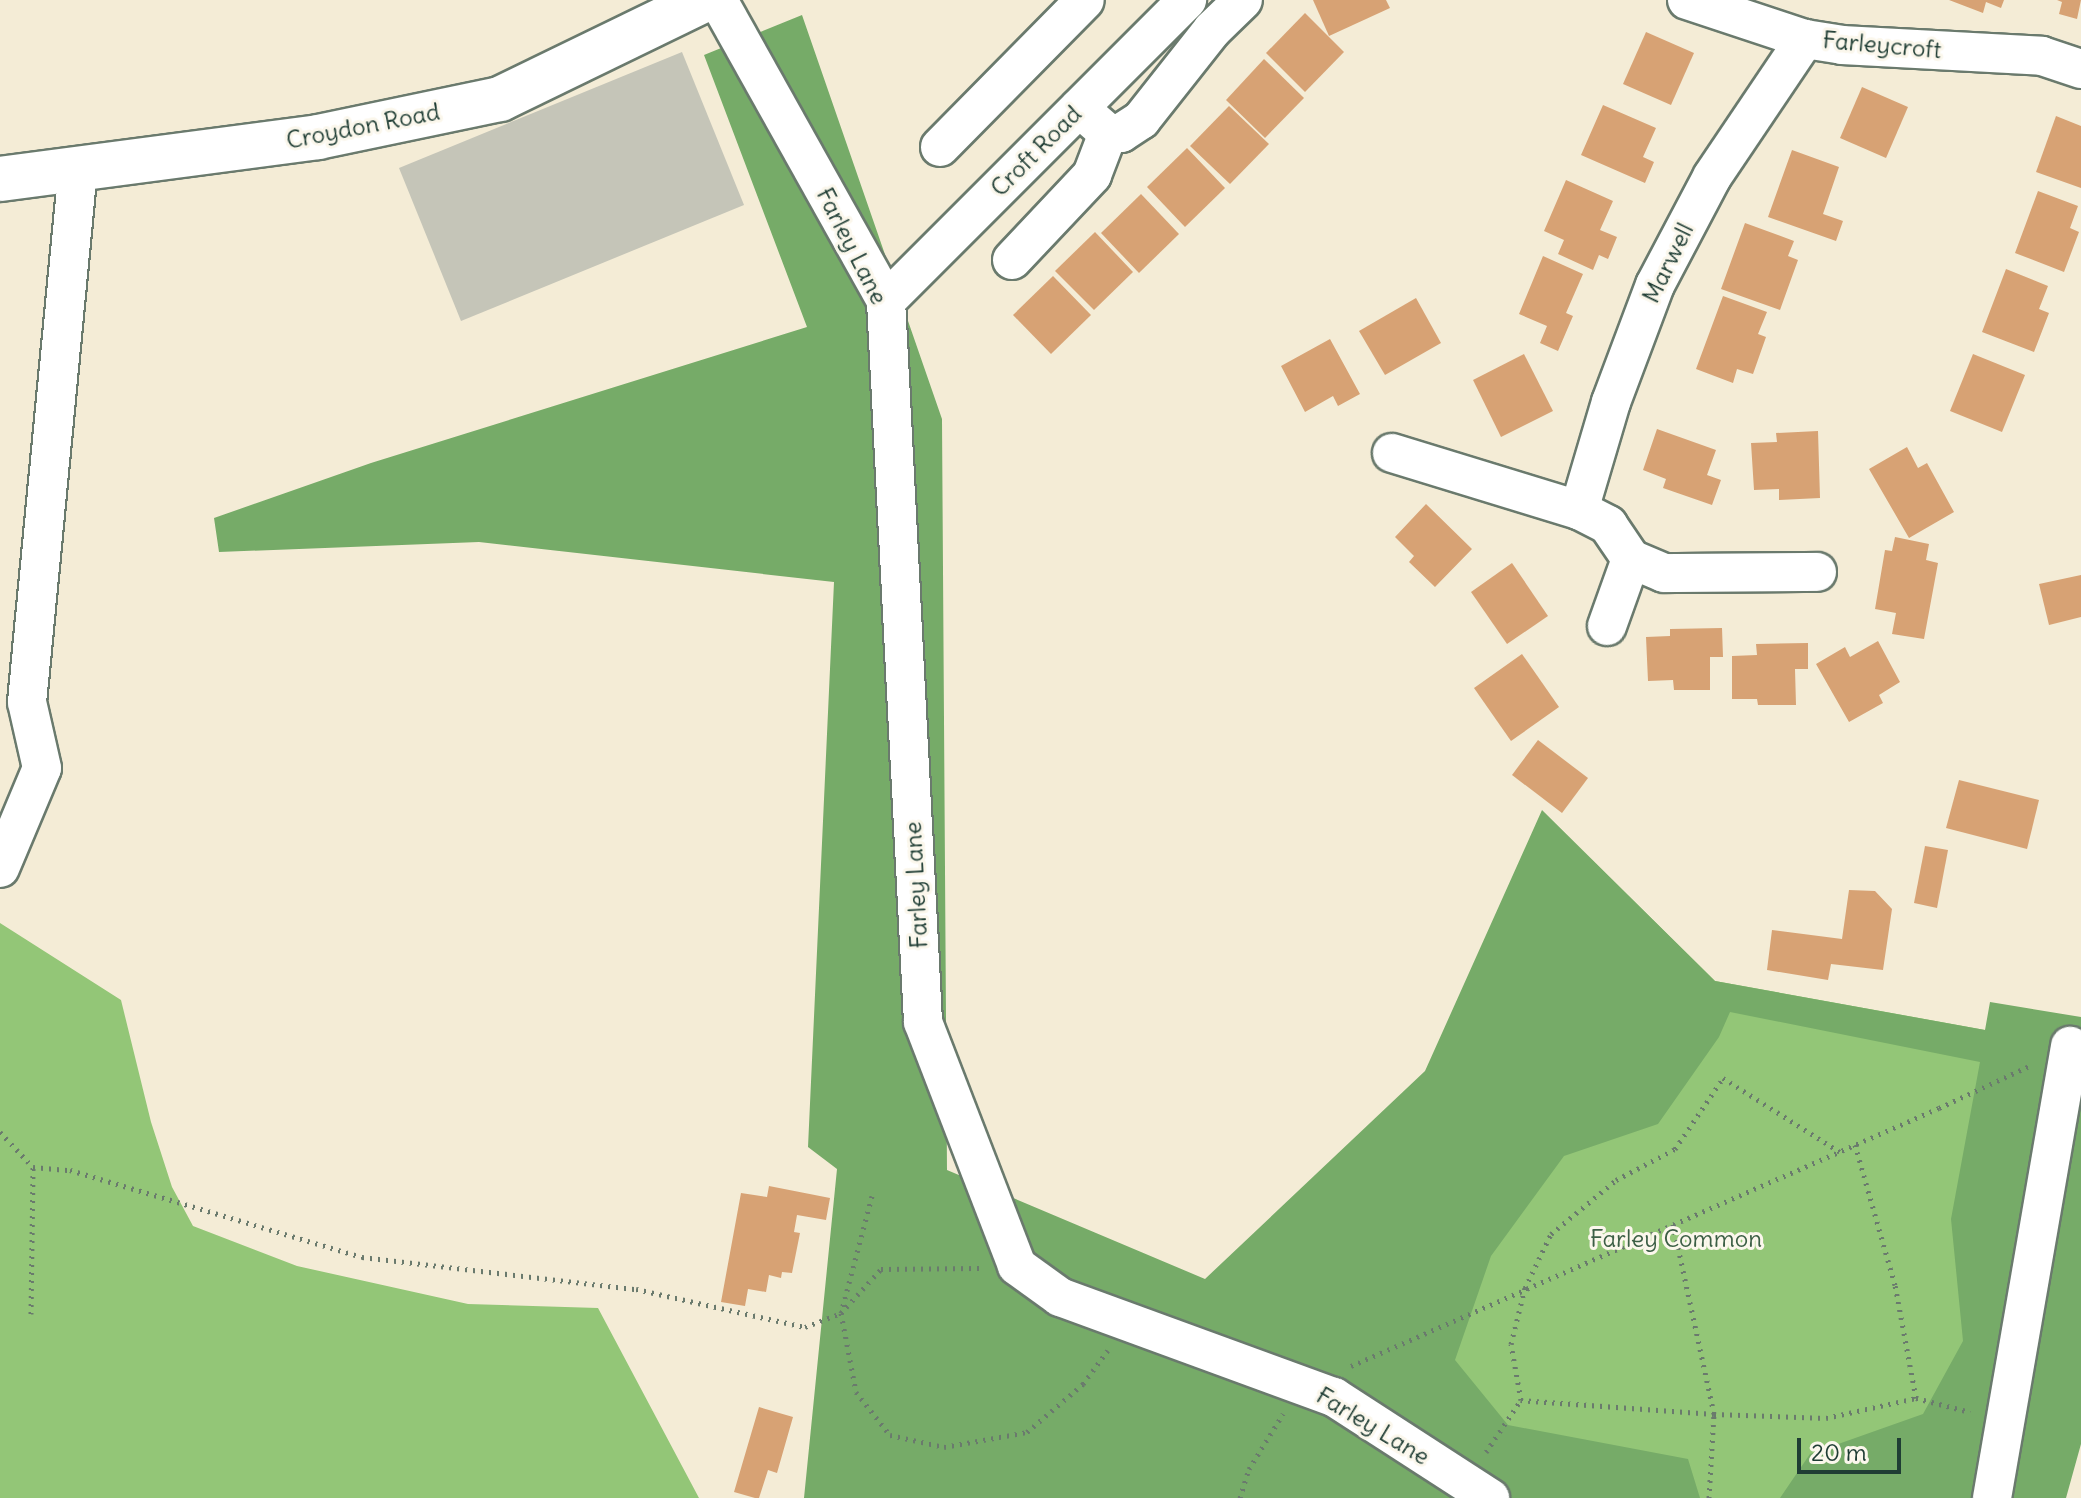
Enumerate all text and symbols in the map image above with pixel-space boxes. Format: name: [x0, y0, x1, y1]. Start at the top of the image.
street label: Farleycroft: [1821, 25, 1943, 65]
street label: Croydon Road: [284, 97, 442, 155]
street label: Croft Road: [985, 100, 1087, 202]
street label: Farley Lane: [810, 183, 894, 309]
street label: Marwell: [1636, 218, 1700, 308]
street label: Farley Lane: [898, 821, 934, 949]
park label: Farley Common: [1590, 1225, 1762, 1253]
street label: Farley Lane: [1311, 1381, 1435, 1471]
scale bar: [1801, 1422, 1905, 1472]
text: 20 m: [1811, 1437, 1867, 1467]

